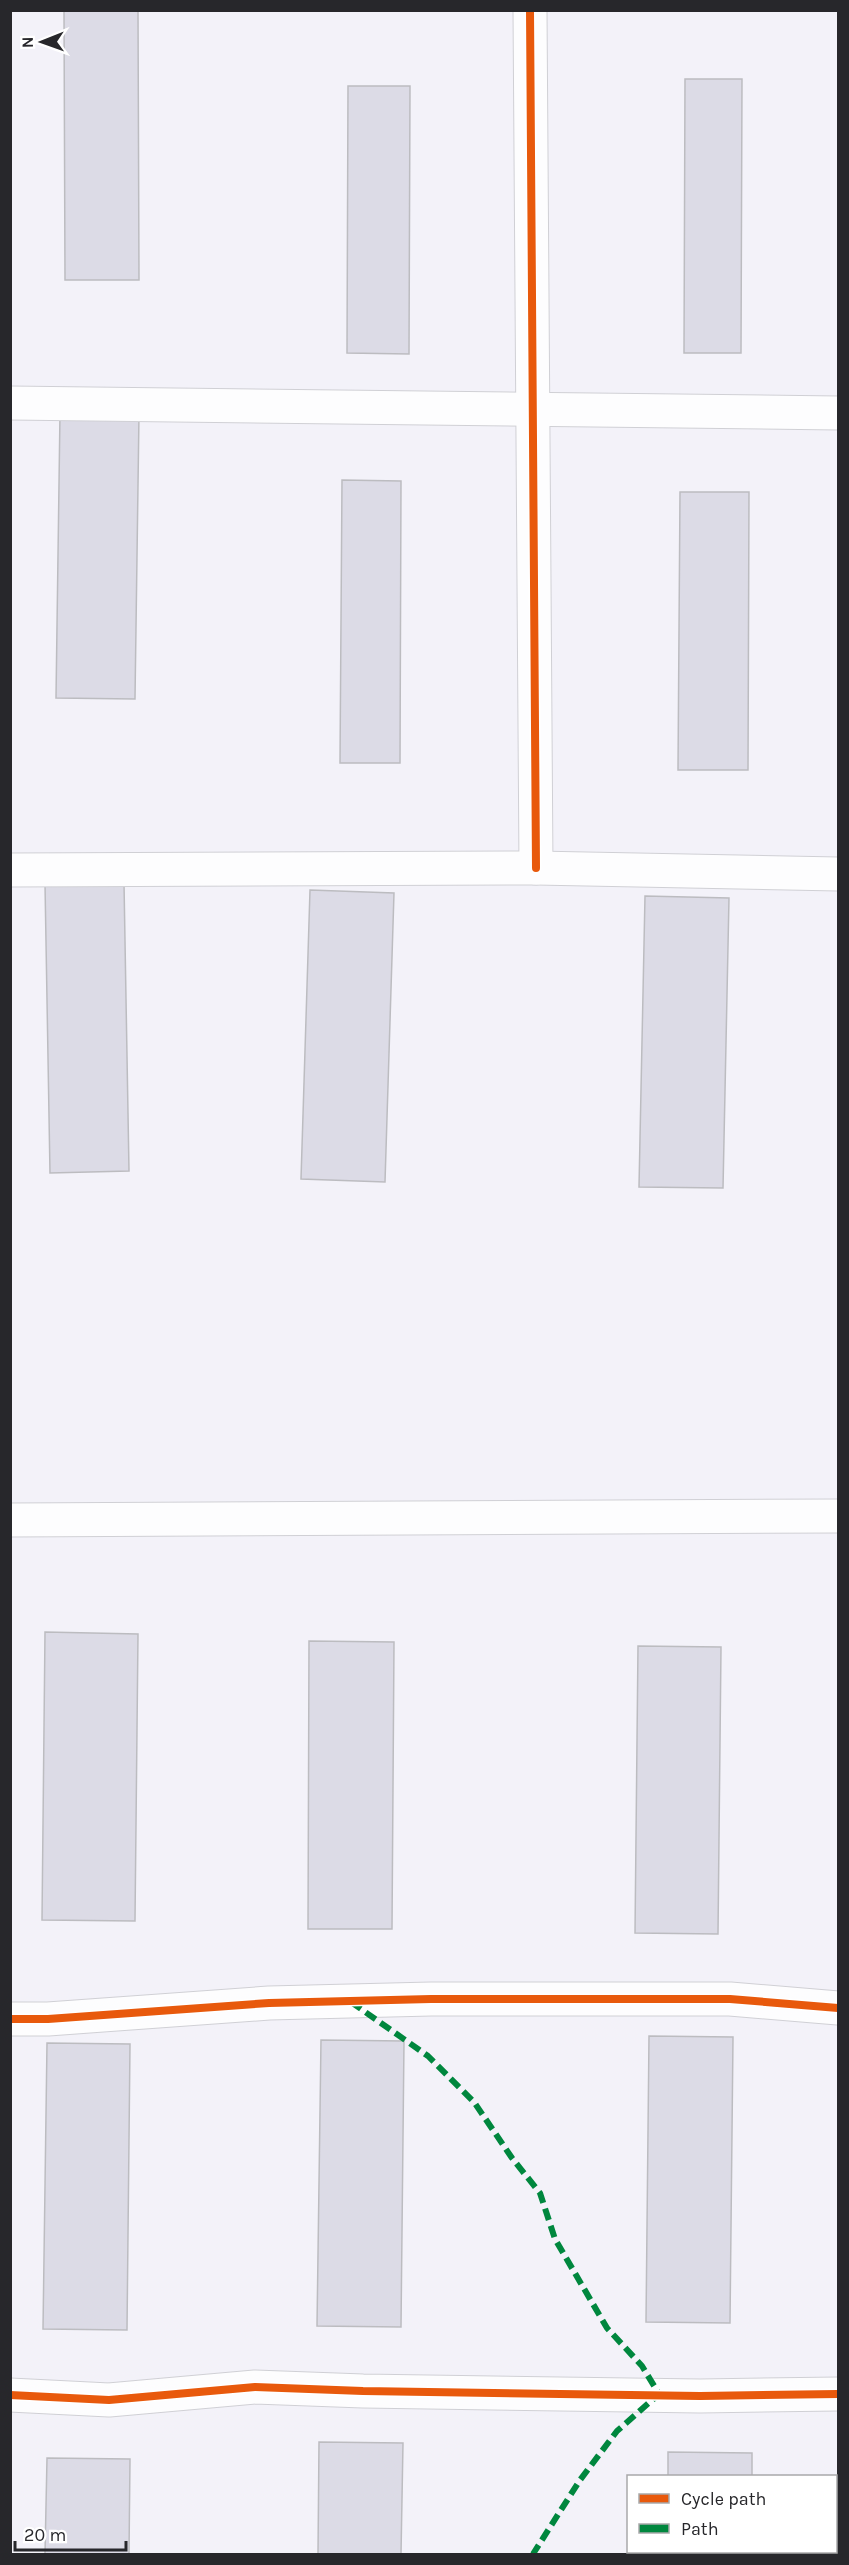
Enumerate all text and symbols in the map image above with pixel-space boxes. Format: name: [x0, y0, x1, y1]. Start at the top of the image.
north arrow: [12, 12, 72, 72]
text: N: [18, 36, 37, 48]
legend: [627, 2475, 837, 2553]
text: Cycle path: [681, 2488, 766, 2510]
scale bar: [15, 2514, 126, 2552]
text: Path: [681, 2518, 719, 2540]
text: 20 m: [24, 2524, 66, 2546]

